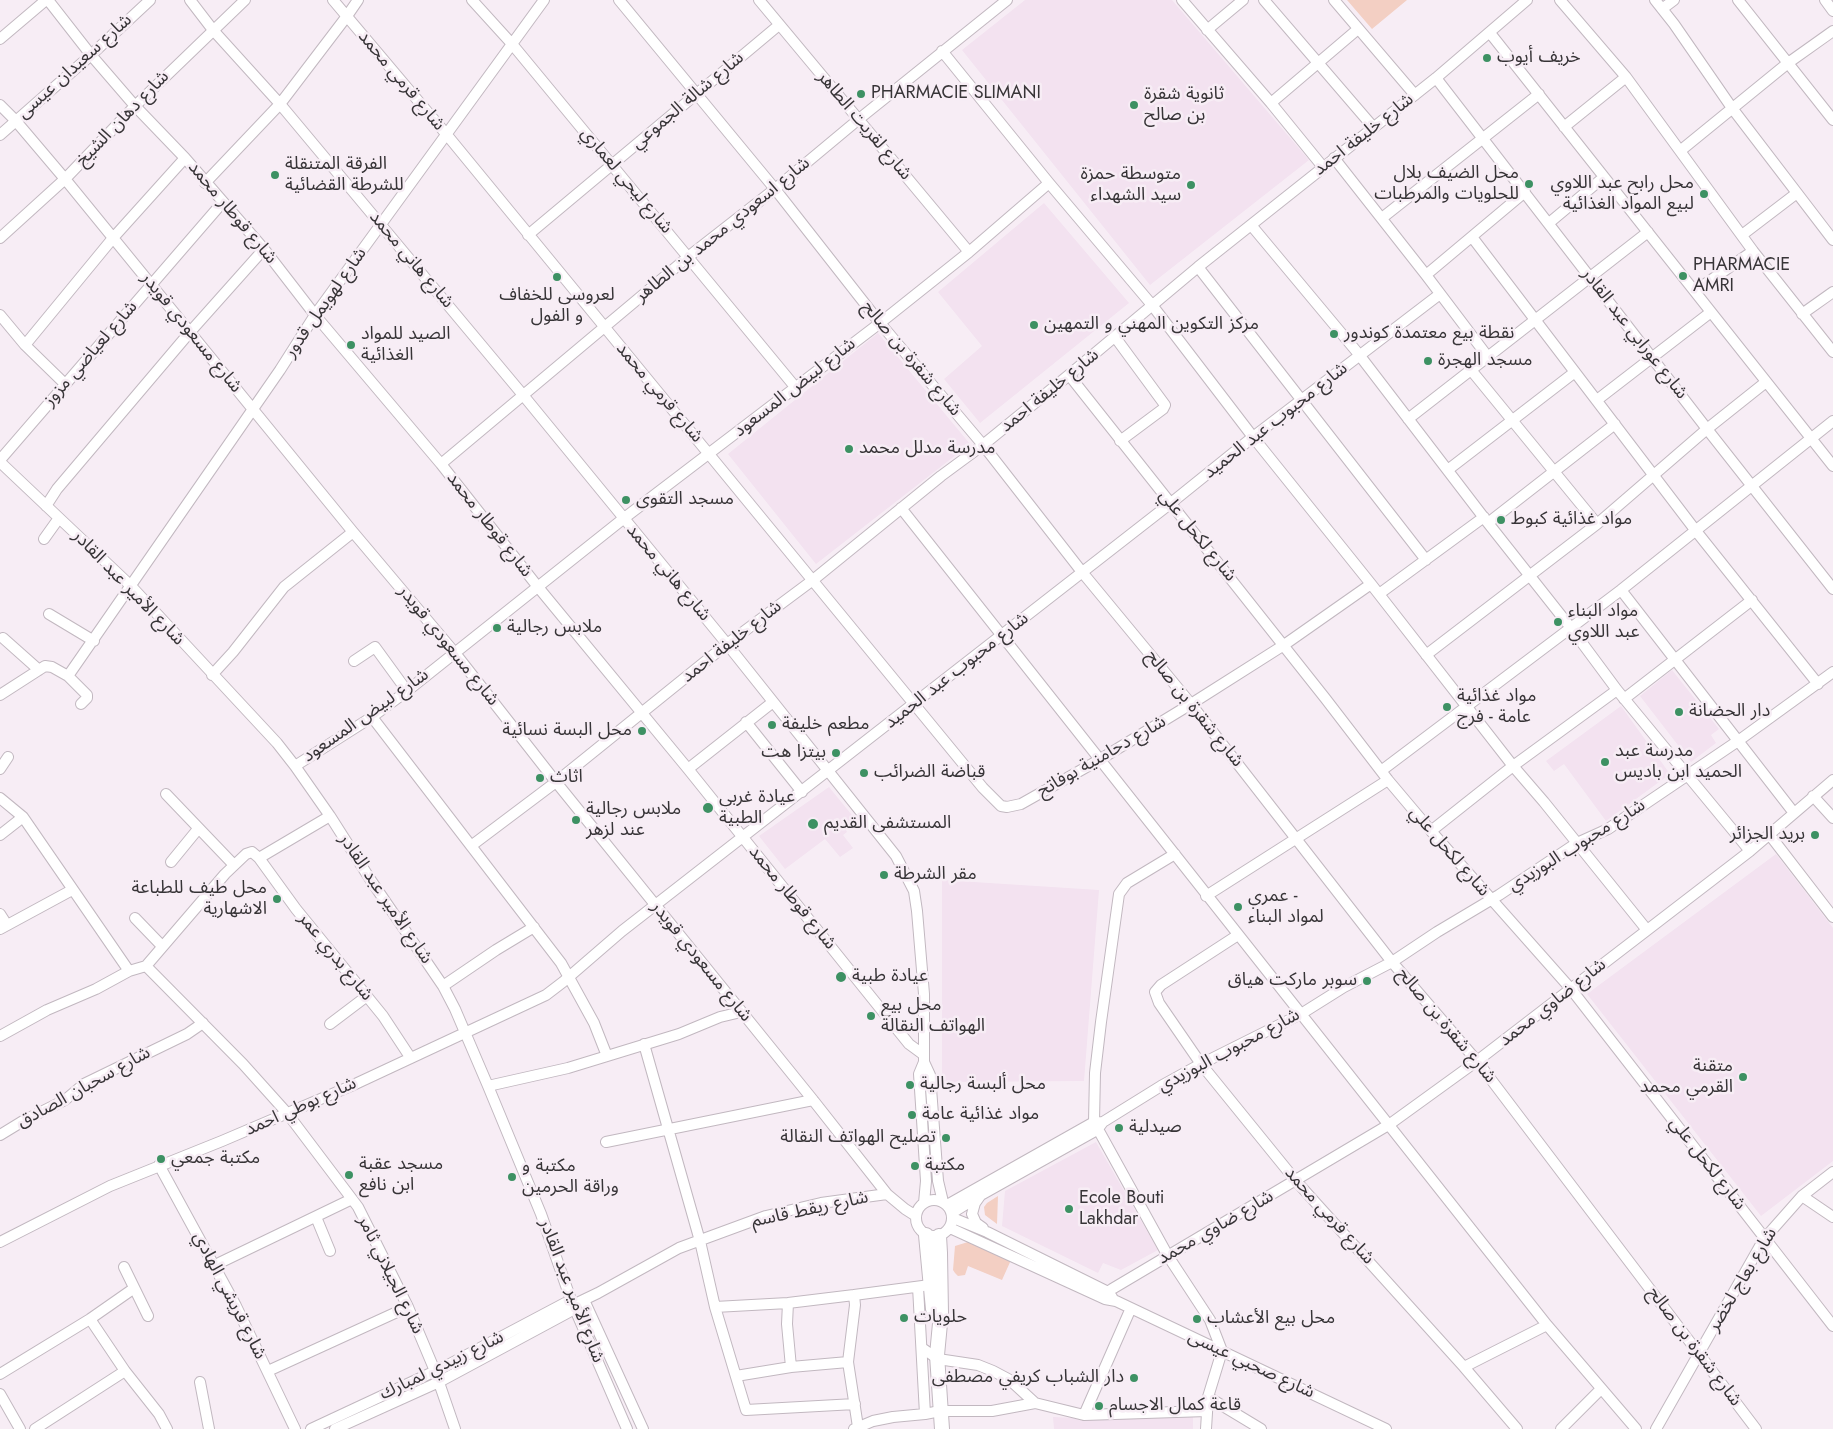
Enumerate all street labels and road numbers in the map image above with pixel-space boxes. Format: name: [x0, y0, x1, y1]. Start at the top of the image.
street label: شارع سعيدان عيسى: [13, 10, 137, 124]
street label: شارع قرمي محمد: [353, 27, 449, 135]
street label: شارع شالة الجموعي: [627, 48, 749, 154]
street label: شارع دهان الشيخ: [72, 67, 174, 171]
street label: شارع لقريت الطاهر: [812, 67, 916, 185]
street label: شارع خليفة احمد: [1310, 89, 1418, 181]
street label: شارع ليحي لعماري: [575, 124, 677, 238]
street label: شارع اسعودي محمد بن الطاهر: [631, 153, 815, 307]
street label: شارع قوطار محمد: [183, 157, 281, 269]
street label: شارع هاني محمد: [364, 207, 458, 313]
street label: شارع لهويمل قدور: [280, 244, 372, 362]
street label: شارع عورابي عبد القادر: [1576, 264, 1692, 404]
street label: شارع مسعودي قويدر: [136, 268, 246, 398]
street label: شارع لعياضي مزوز: [39, 297, 143, 411]
street label: شارع شقرة بن صالح: [856, 297, 966, 421]
street label: شارع لبيض المسعود: [730, 334, 860, 442]
street label: شارع قرمي محمد: [611, 339, 707, 447]
street label: شارع خليفة احمد: [996, 344, 1104, 438]
street label: شارع محبوب عبد الحميد: [1200, 358, 1352, 484]
street label: شارع قوطار محمد: [441, 468, 537, 582]
street label: شارع لكحل علي: [1153, 486, 1241, 586]
street label: شارع هاني محمد: [621, 520, 715, 626]
street label: شارع الأمير عبد القادر: [67, 526, 189, 650]
street label: شارع مسعودي قويدر: [393, 581, 503, 711]
street label: شارع خليفة احمد: [678, 596, 786, 688]
street label: شارع محبوب عبد الحميد: [881, 608, 1033, 734]
street label: شارع شقرة بن صالح: [1140, 646, 1248, 772]
street label: شارع لبيض المسعود: [299, 664, 433, 768]
street label: شارع دحامنية بوفاتح: [1034, 711, 1170, 803]
street label: شارع محبوب البوزيدي: [1504, 795, 1650, 897]
street label: شارع لكحل علي: [1404, 803, 1494, 901]
street label: شارع الأمير عبد القادر: [333, 830, 437, 968]
street label: شارع قوطار محمد: [744, 842, 840, 954]
street label: شارع مسعودي قويدر: [646, 897, 756, 1027]
street label: شارع بدري عمر: [293, 909, 377, 1005]
street label: شارع ضاوي محمد: [1495, 954, 1611, 1052]
street label: شارع شقرة بن صالح: [1391, 964, 1501, 1088]
street label: شارع محبوب البوزيدي: [1154, 1004, 1304, 1098]
street label: شارع سحبان الصادق: [14, 1042, 154, 1134]
street label: شارع بوطي احمد: [242, 1073, 360, 1141]
street label: شارع لكحل علي: [1664, 1113, 1750, 1215]
street label: شارع قرمي محمد: [1280, 1163, 1378, 1269]
street label: شارع ضاوي محمد: [1154, 1186, 1278, 1270]
street label: شارع ريقط قاسم: [750, 1187, 870, 1233]
street label: شارع الجيلاني ثامر: [352, 1212, 428, 1338]
street label: شارع الأمير عبد القادر: [534, 1216, 608, 1366]
street label: شارع بعاج لخضر: [1704, 1224, 1782, 1336]
street label: شارع قريشي الهادي: [188, 1229, 270, 1363]
street label: شارع شقرة بن صالح: [1642, 1283, 1746, 1411]
street label: شارع صحبي عيسى: [1184, 1326, 1318, 1404]
street label: شارع زبيدي لمبارك: [376, 1327, 508, 1405]

